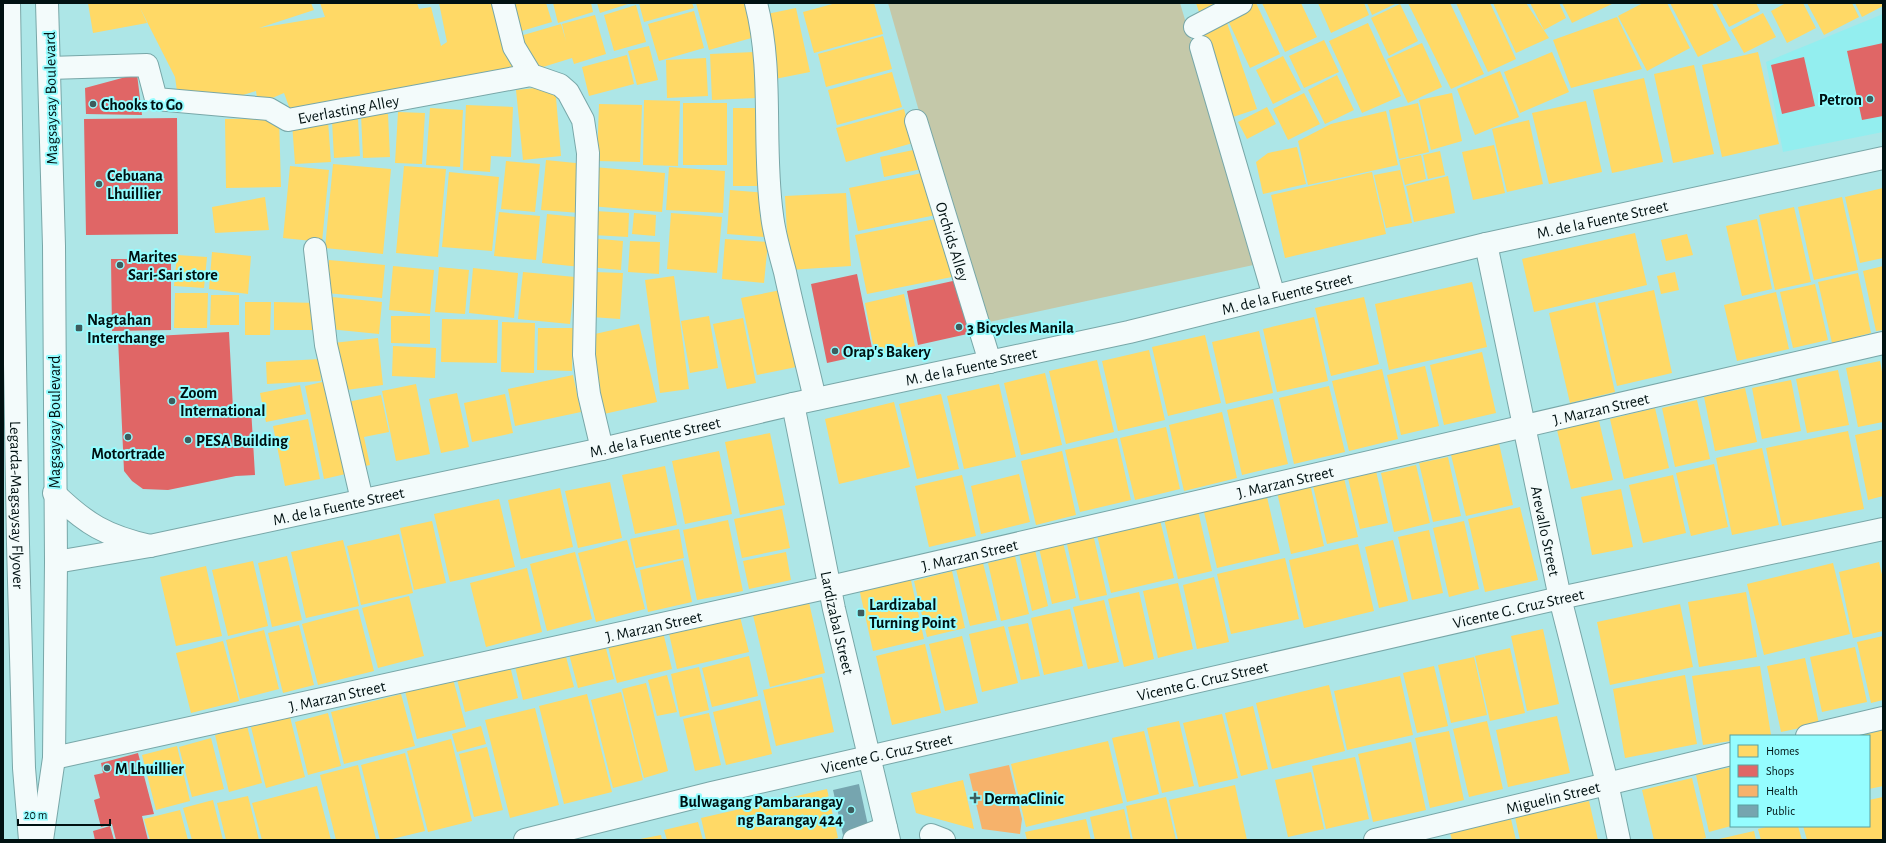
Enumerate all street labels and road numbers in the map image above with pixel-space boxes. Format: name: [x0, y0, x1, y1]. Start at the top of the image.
street label: Magsaysay Boulevard: [42, 31, 61, 165]
street label: Everlasting Alley: [297, 93, 401, 127]
street label: M. de la Fuente Street: [1535, 198, 1669, 242]
street label: Orchids Alley: [932, 200, 972, 284]
street label: M. de la Fuente Street: [1220, 270, 1354, 318]
street label: M. de la Fuente Street: [904, 345, 1038, 389]
street label: Magsaysay Boulevard: [47, 355, 64, 489]
street label: J. Marzan Street: [1552, 390, 1651, 428]
street label: M. de la Fuente Street: [588, 414, 722, 460]
street label: Legarda-Magsaysay Flyover: [7, 421, 26, 590]
street label: J. Marzan Street: [1236, 464, 1335, 501]
street label: Arevallo Street: [1528, 484, 1562, 578]
street label: M. de la Fuente Street: [271, 485, 406, 528]
street label: J. Marzan Street: [920, 537, 1020, 574]
street label: Lardizabal Street: [818, 570, 856, 676]
street label: Vicente G. Cruz Street: [1451, 586, 1585, 631]
street label: J. Marzan Street: [604, 608, 703, 645]
street label: Vicente G. Cruz Street: [1136, 658, 1270, 704]
street label: J. Marzan Street: [288, 678, 387, 715]
street label: Vicente G. Cruz Street: [820, 731, 954, 777]
street label: Miguelin Street: [1504, 779, 1602, 817]

